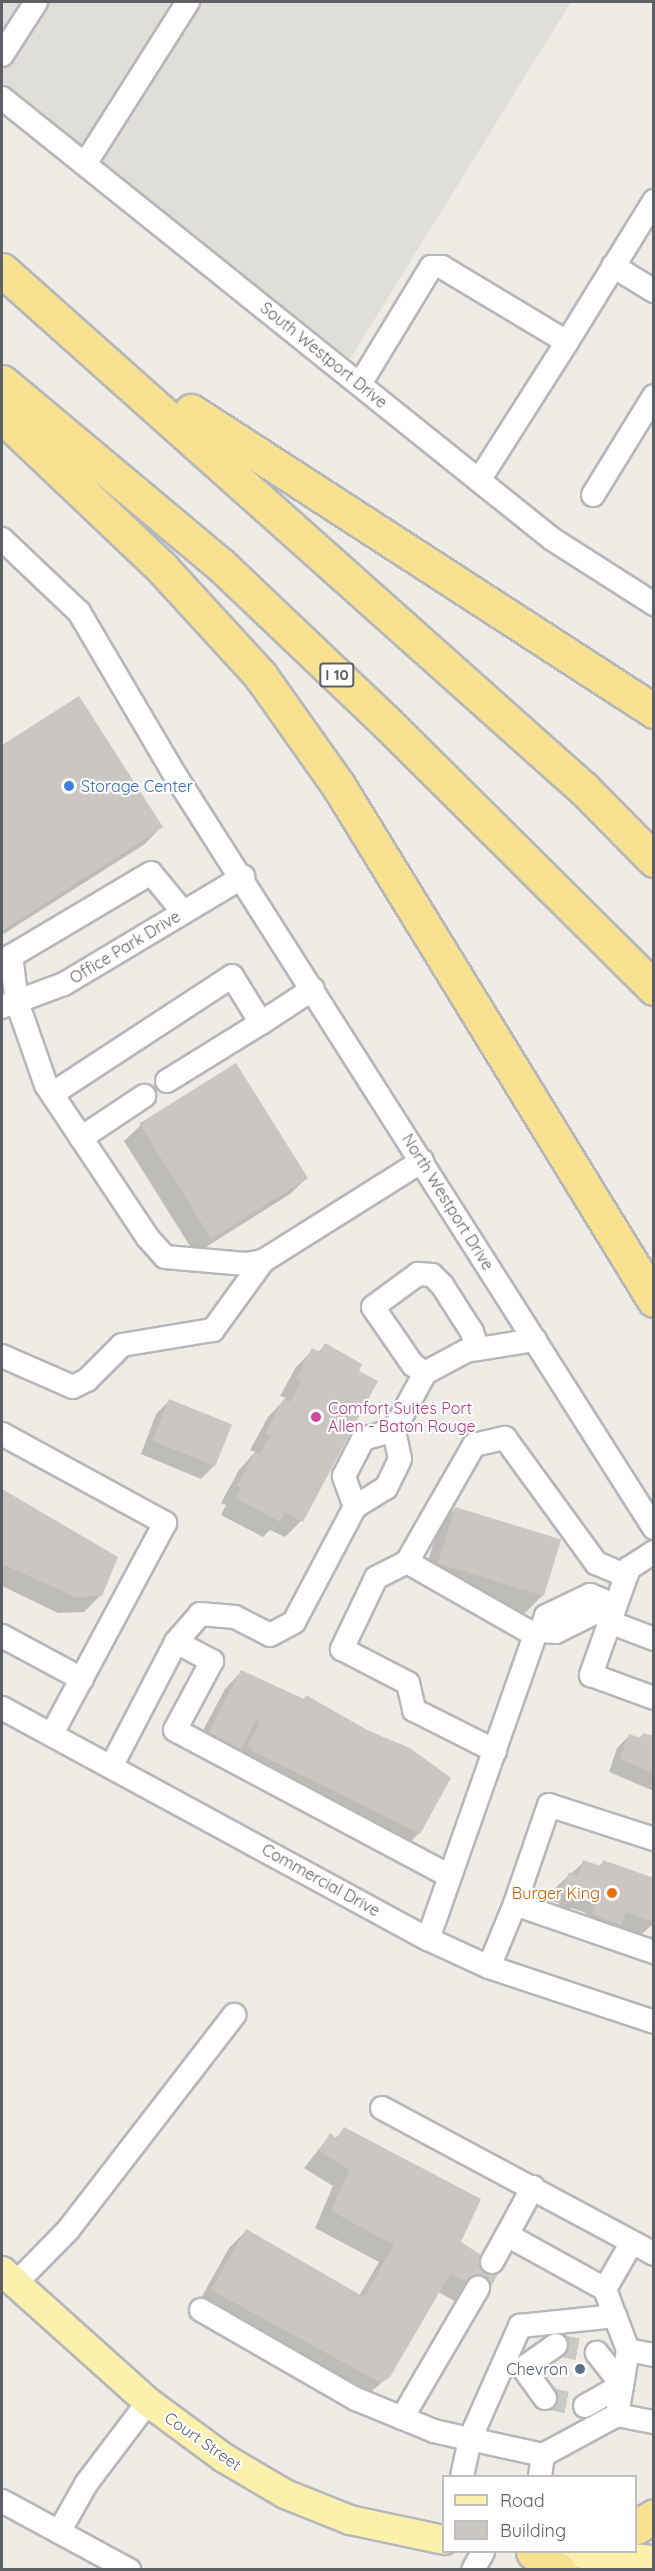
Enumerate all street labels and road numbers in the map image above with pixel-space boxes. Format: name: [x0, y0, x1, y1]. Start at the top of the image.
street label: South Westport Drive: [257, 298, 391, 412]
road number: I 10: [319, 663, 355, 687]
street label: Office Park Drive: [66, 906, 184, 988]
street label: North Westport Drive: [398, 1130, 498, 1274]
street label: Commercial Drive: [259, 1840, 383, 1920]
street label: Court Street: [161, 2408, 245, 2474]

